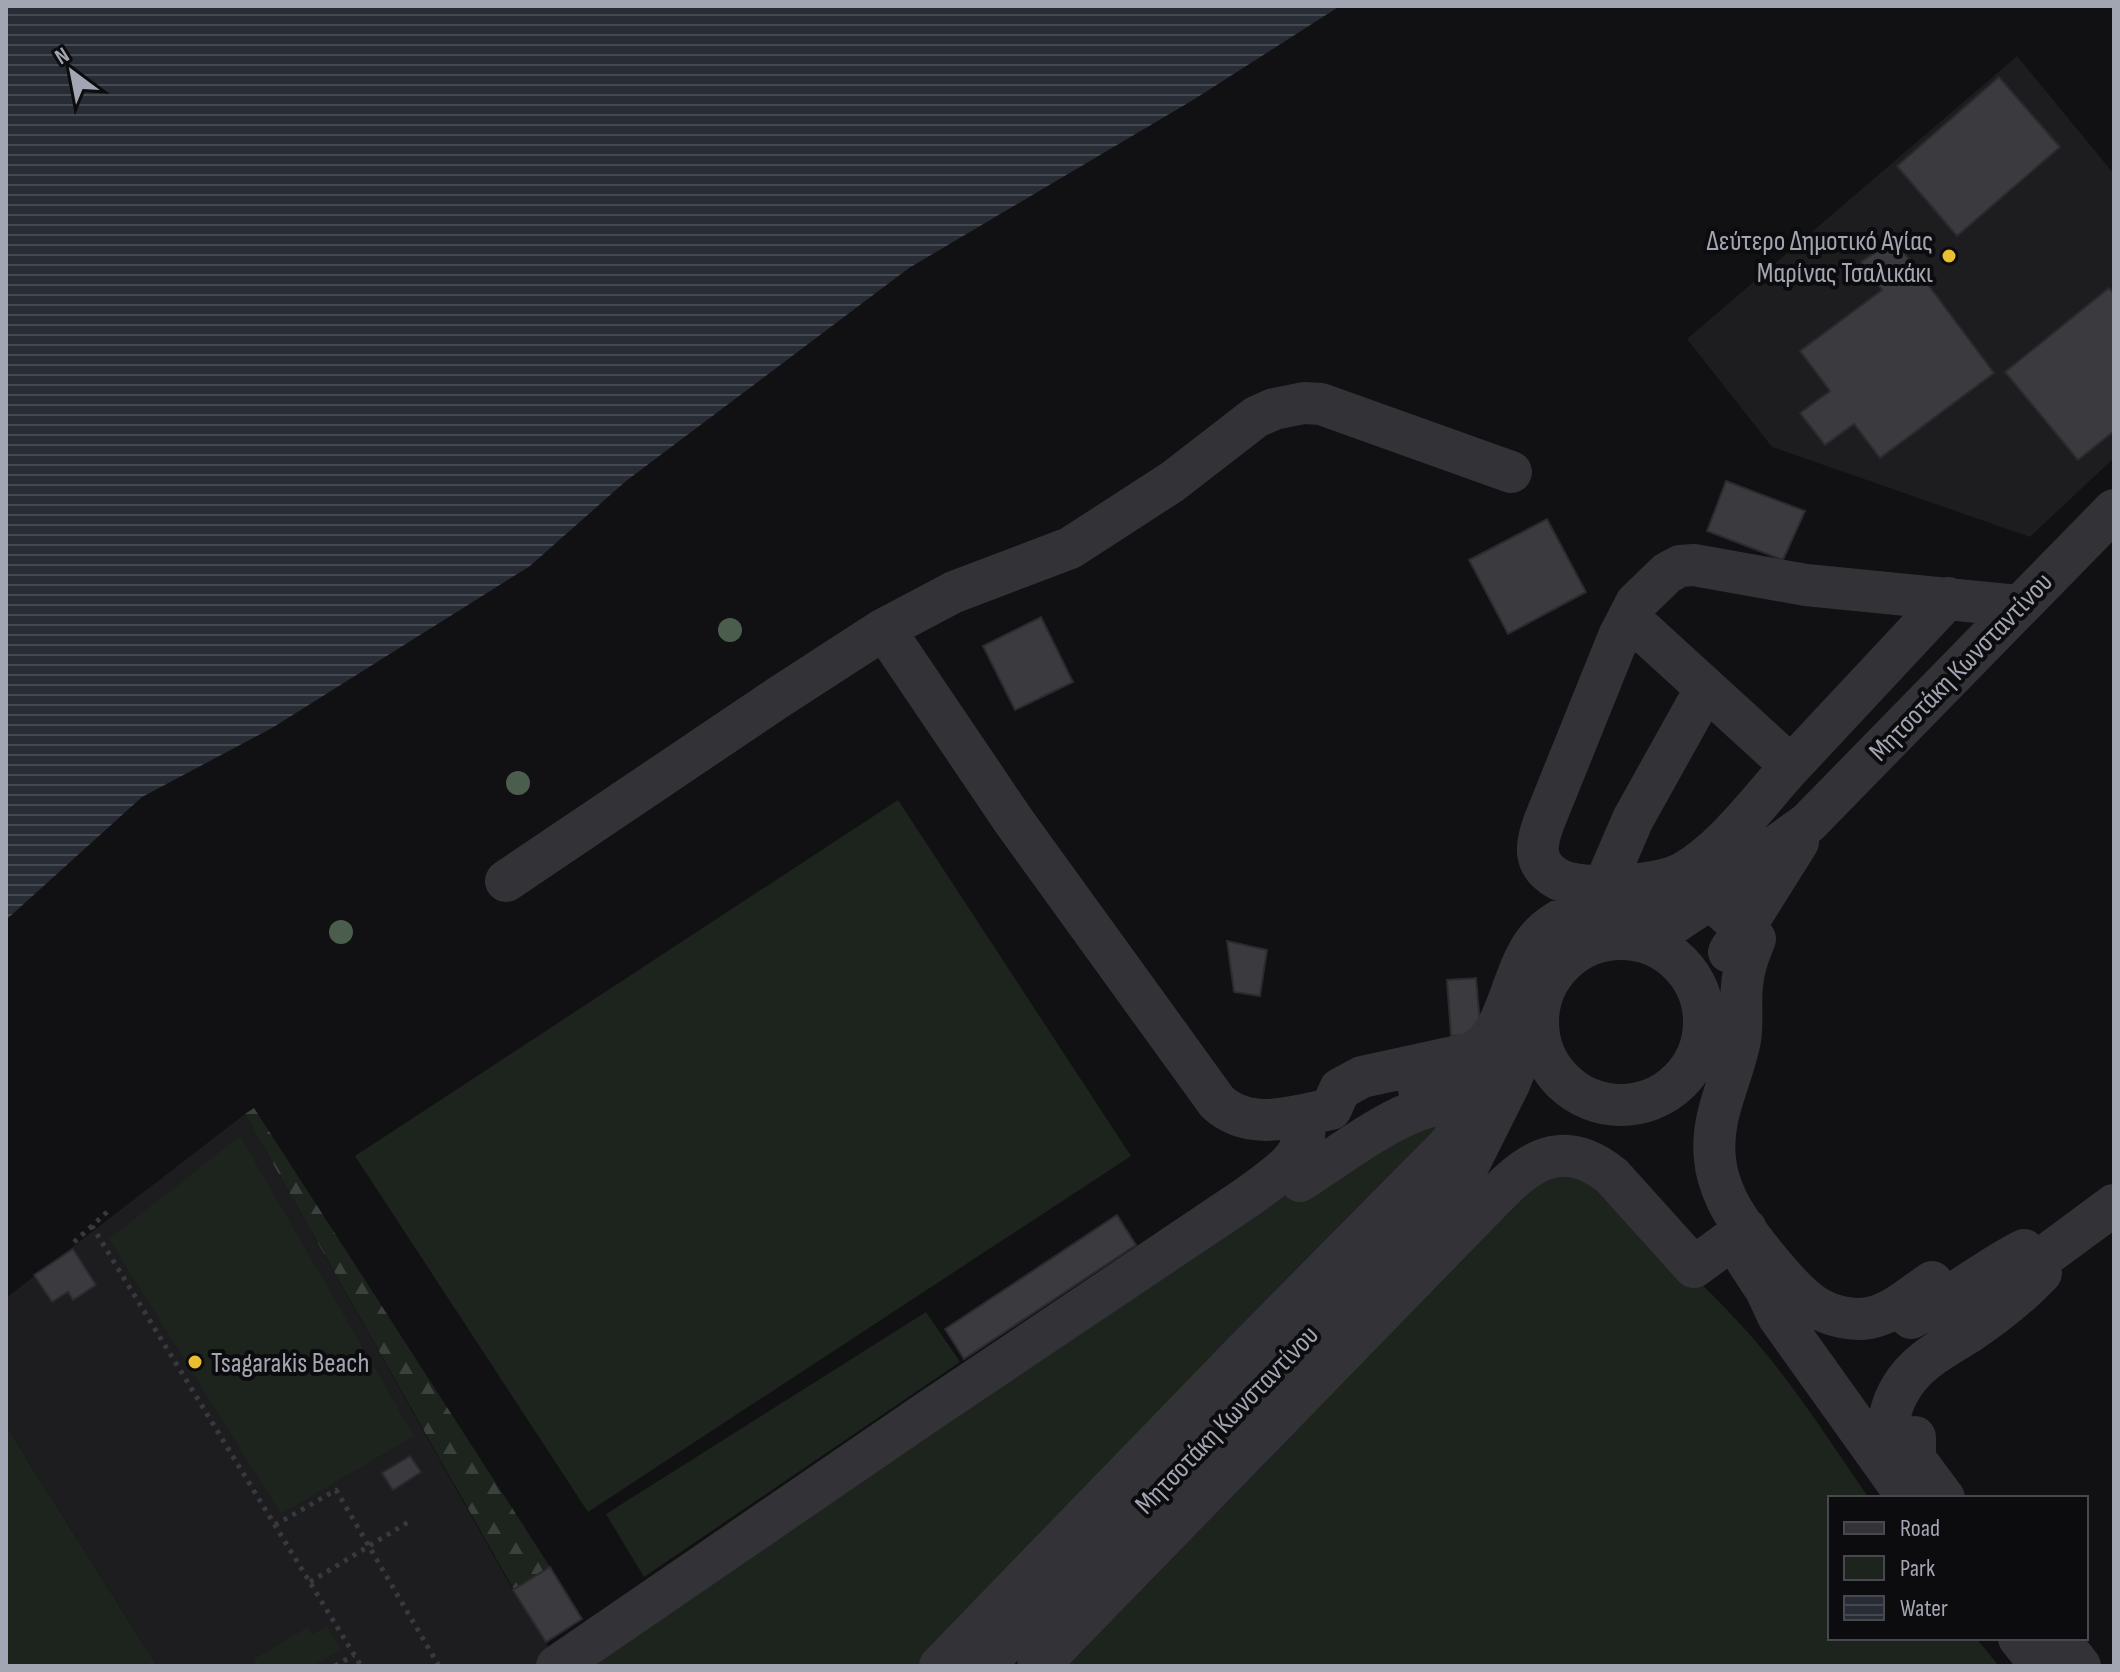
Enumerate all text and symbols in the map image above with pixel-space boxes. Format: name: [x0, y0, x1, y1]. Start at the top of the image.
north arrow: [32, 32, 112, 112]
text: N: [50, 42, 74, 71]
place label: Δεύτερο Δημοτικό Αγίας Μαρίνας Τσαλικάκι: [1707, 225, 1933, 290]
marker: Δεύτερο Δημοτικό Αγίας Μαρίνας Τσαλικάκι: [1940, 247, 1958, 265]
street label: Μητσοτάκη Κωνσταντίνου: [1863, 566, 2060, 768]
street label: Μητσοτάκη Κωνσταντίνου: [1129, 1319, 1326, 1521]
place label: Tsagarakis Beach: [211, 1347, 369, 1380]
marker: Tsagarakis Beach: [186, 1353, 204, 1371]
legend: [1828, 1496, 2088, 1640]
text: Road: [1900, 1514, 1940, 1543]
text: Park: [1900, 1554, 1935, 1583]
text: Water: [1900, 1594, 1948, 1623]

